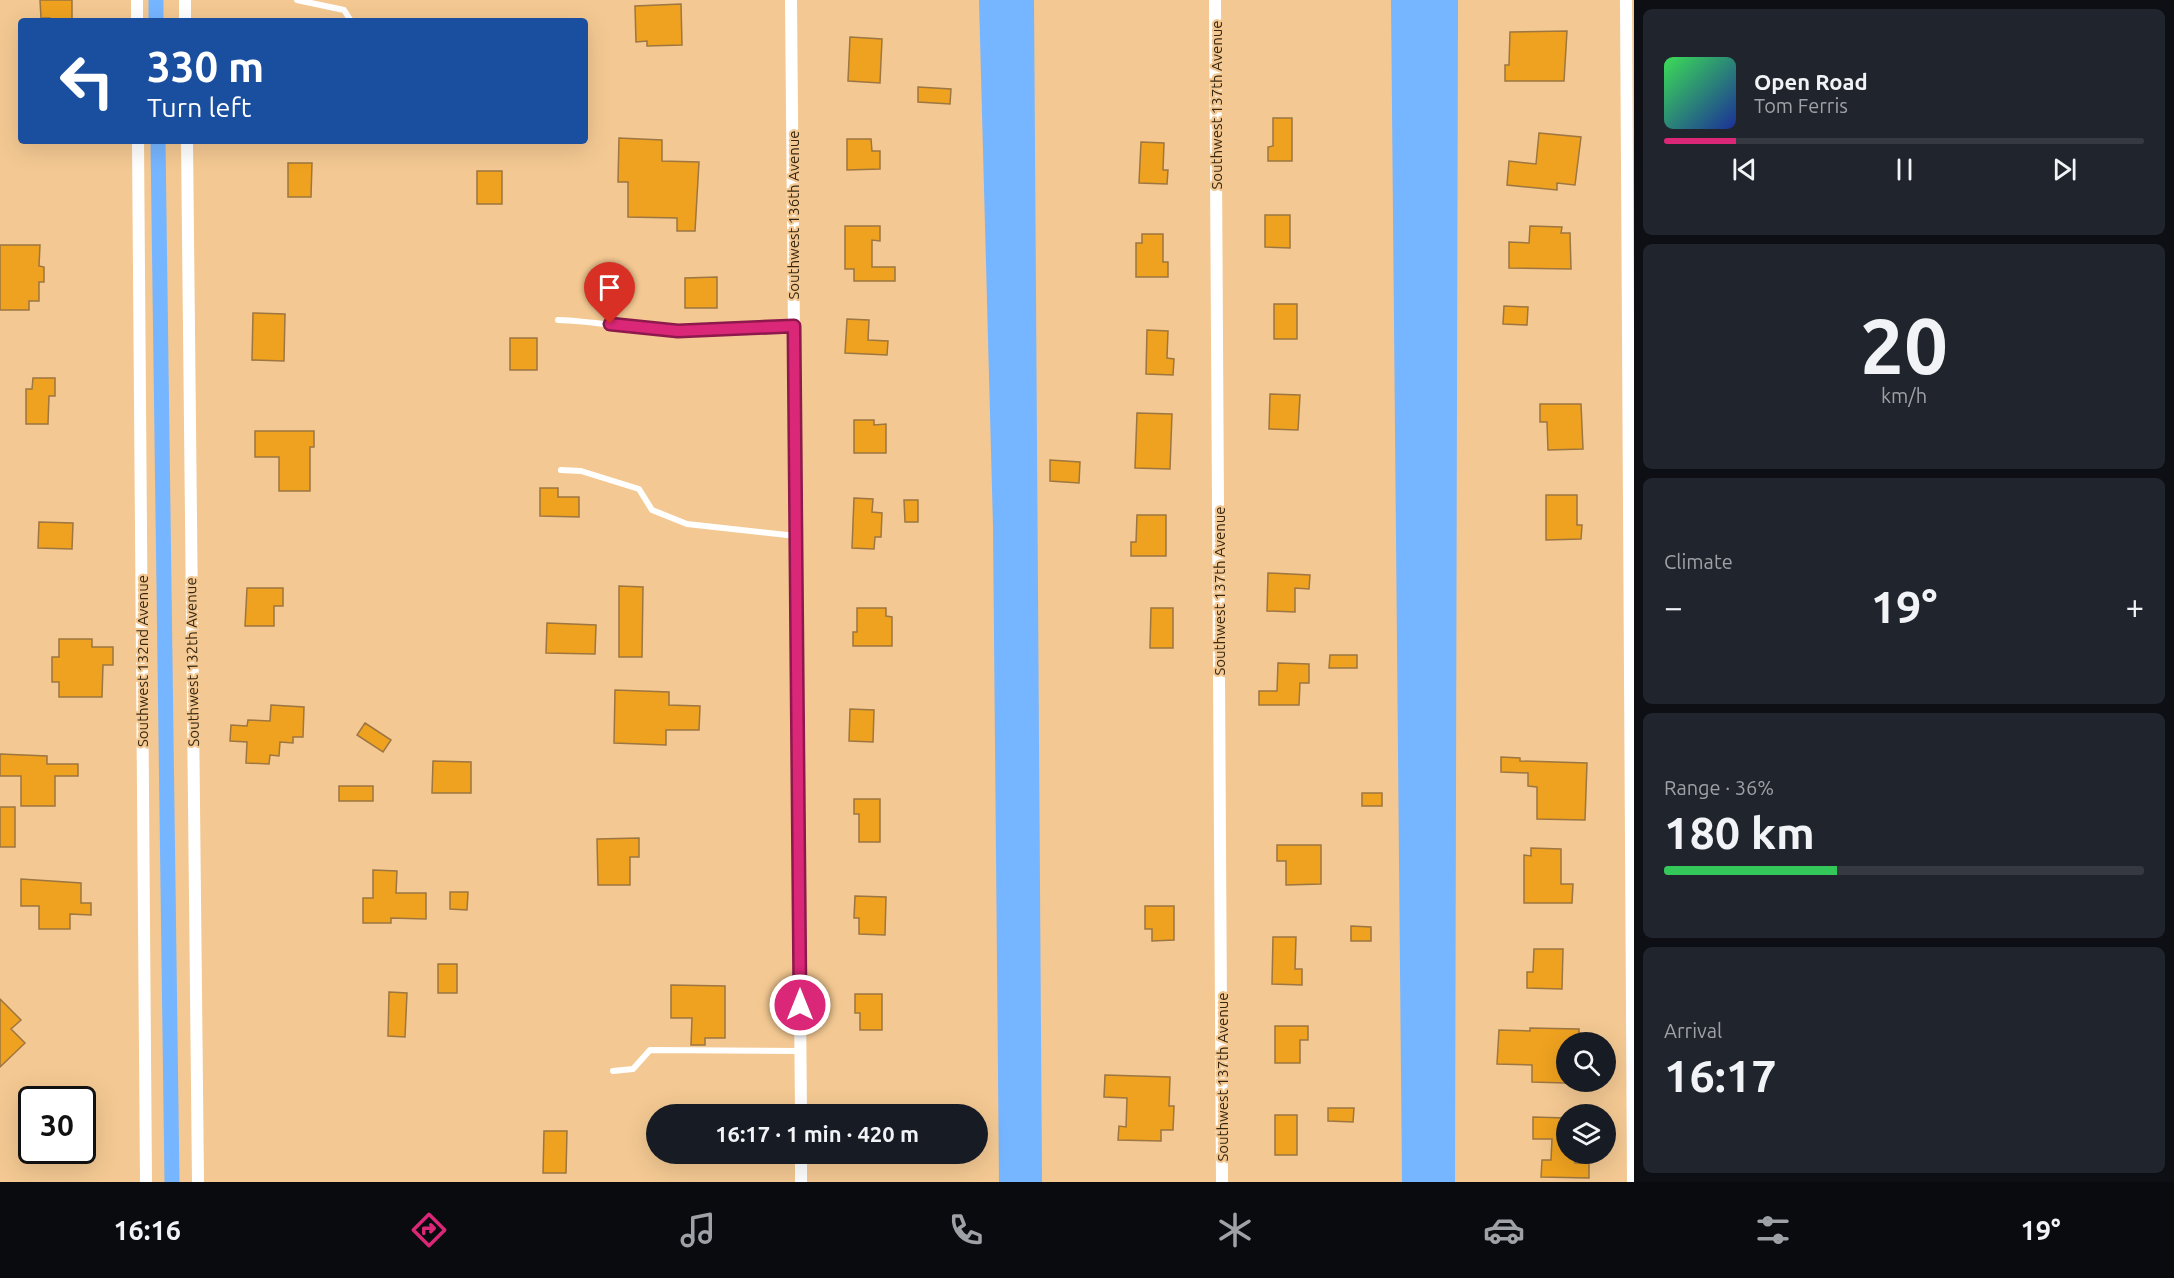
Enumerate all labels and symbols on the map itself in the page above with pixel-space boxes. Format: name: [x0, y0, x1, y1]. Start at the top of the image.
street label: Southwest 137th Avenue: [1208, 20, 1225, 190]
street label: Southwest 136th Avenue: [785, 130, 802, 300]
pin: [584, 262, 635, 324]
street label: Southwest 137th Avenue: [1211, 506, 1228, 676]
street label: Southwest 132nd Avenue: [134, 575, 151, 747]
street label: Southwest 132th Avenue: [182, 577, 202, 747]
position arrow: [768, 973, 832, 1037]
street label: Southwest 137th Avenue: [1214, 992, 1231, 1162]
speed limit sign: 30: [18, 1086, 96, 1164]

